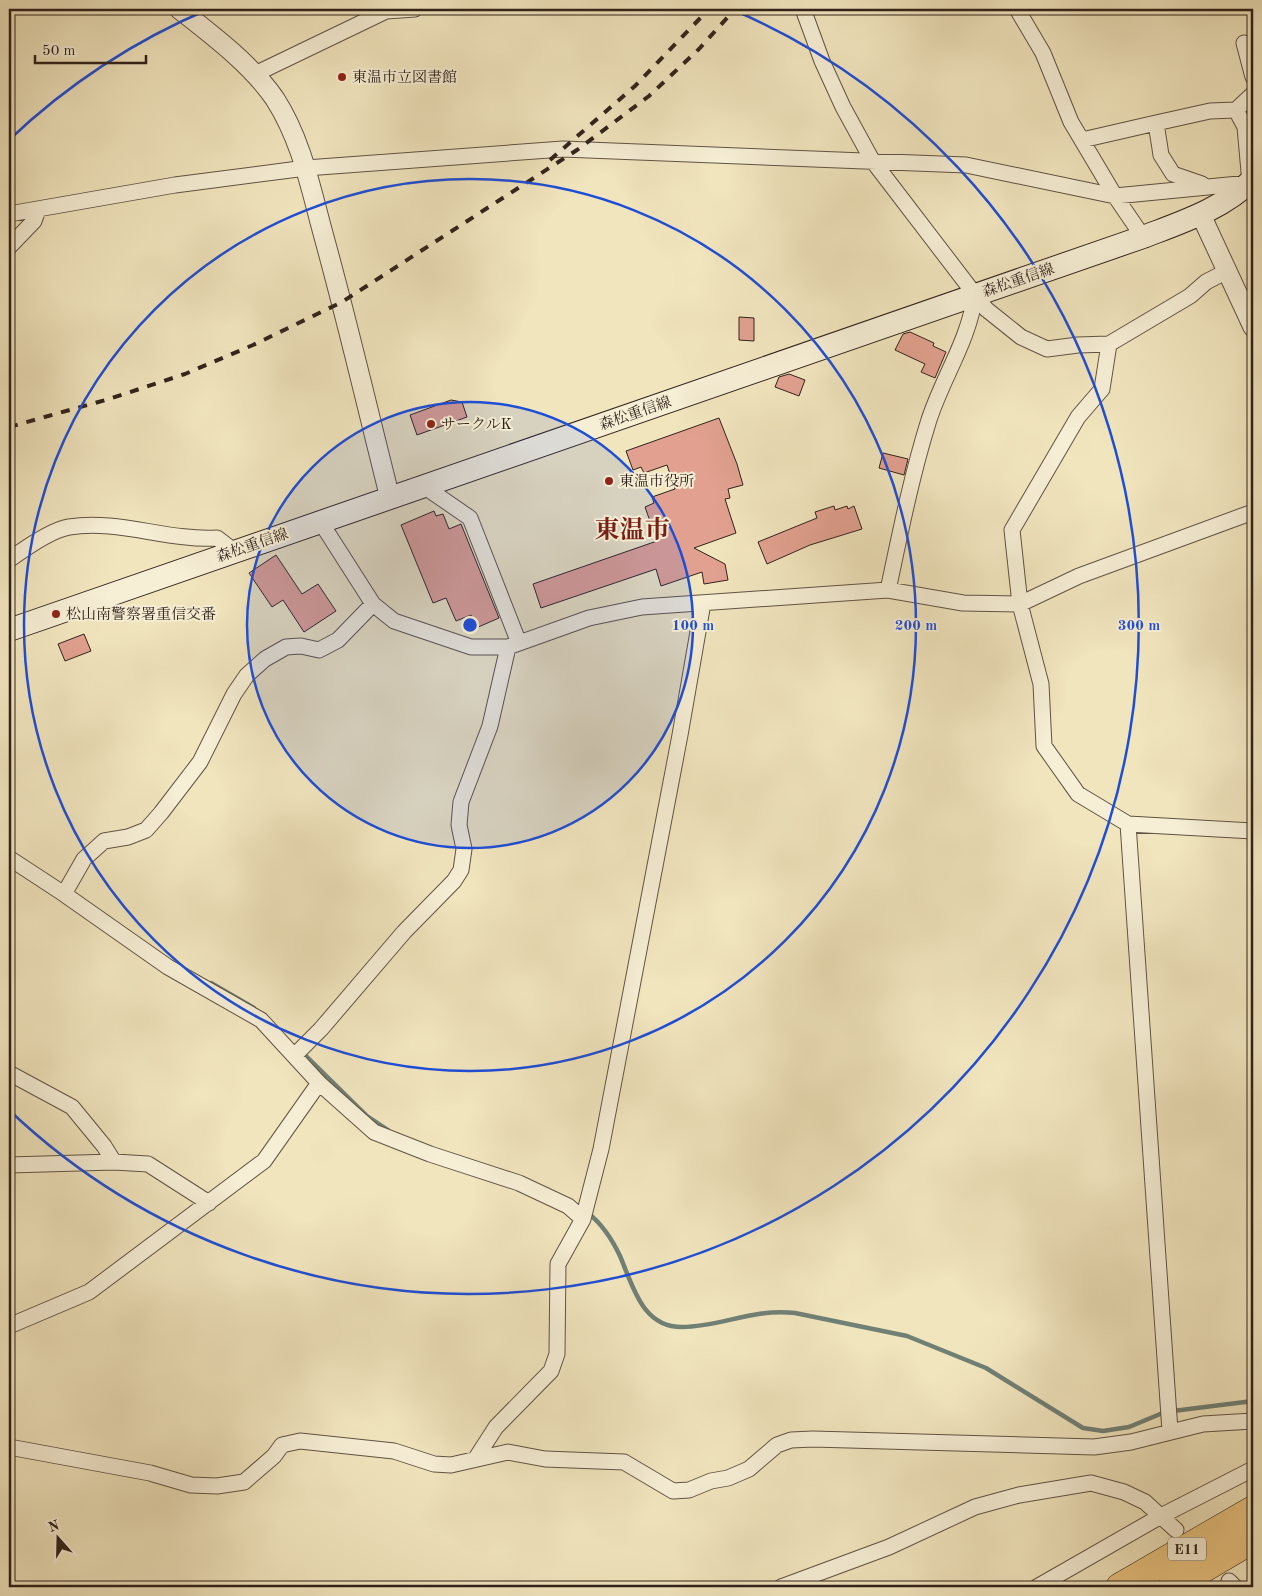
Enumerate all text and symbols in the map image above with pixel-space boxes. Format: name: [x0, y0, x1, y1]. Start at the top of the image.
scale bar: [35, 32, 146, 64]
text: 50 m: [42, 44, 76, 59]
place label: 東温市立図書館: [352, 69, 457, 86]
marker: 東温市立図書館: [336, 71, 348, 83]
street label: 森松重信線: [980, 260, 1056, 301]
street label: 森松重信線: [597, 393, 673, 434]
place label: サークルK: [441, 417, 512, 433]
marker: サークルK: [425, 418, 437, 430]
place label: 東温市役所: [619, 473, 694, 490]
marker: 東温市役所: [603, 475, 615, 487]
district label: 東温市: [594, 516, 670, 544]
street label: 森松重信線: [214, 525, 290, 566]
place label: 松山南警察署重信交番: [66, 606, 216, 623]
marker: 松山南警察署重信交番: [50, 608, 62, 620]
centre of rings: [461, 616, 479, 634]
text: 100 m: [672, 619, 714, 634]
text: 200 m: [895, 619, 937, 634]
text: 300 m: [1118, 619, 1160, 634]
north arrow: [32, 1514, 82, 1564]
text: N: [46, 1518, 62, 1535]
road number: E11: [1168, 1538, 1206, 1560]

